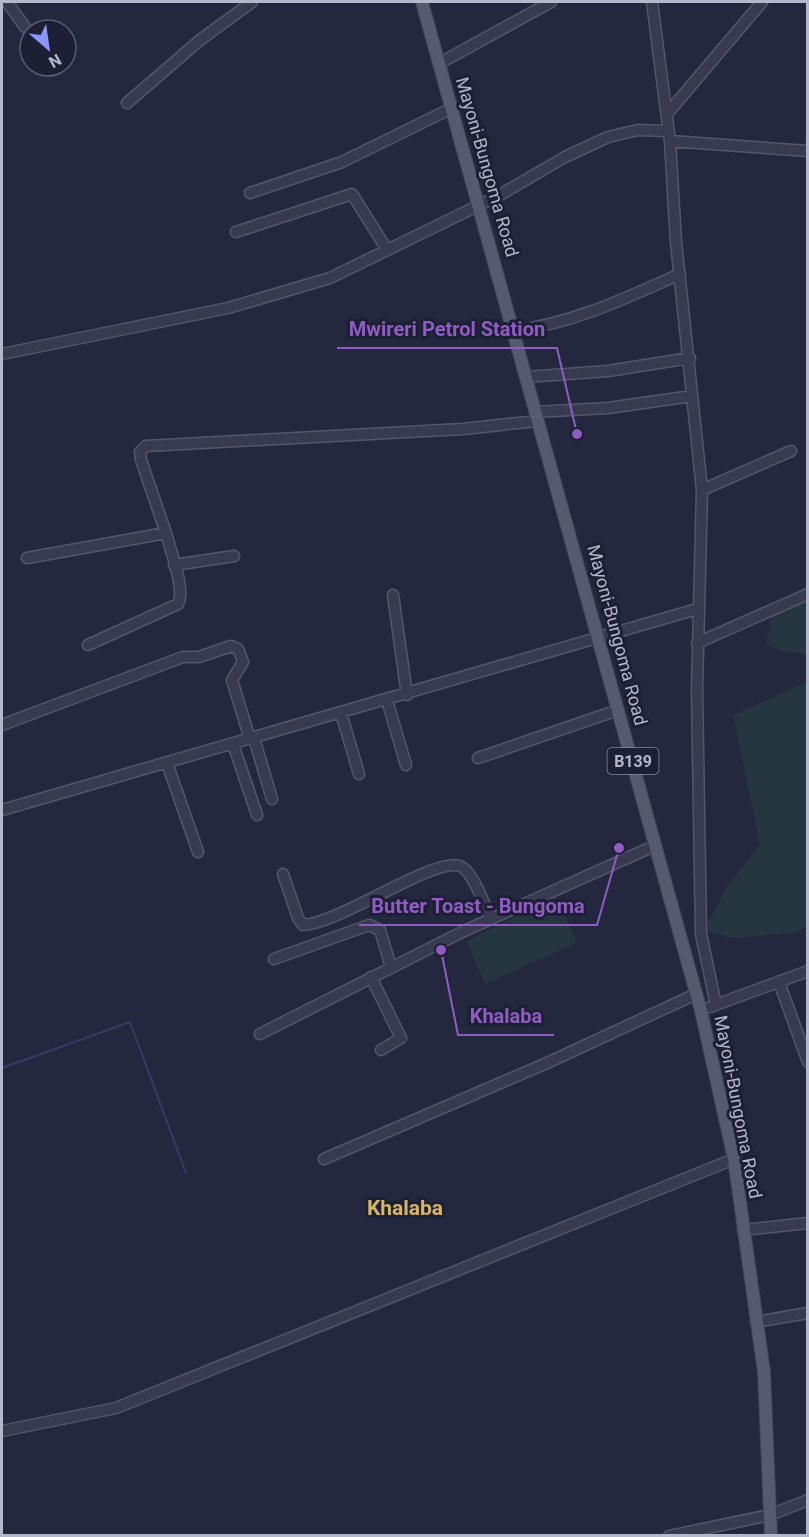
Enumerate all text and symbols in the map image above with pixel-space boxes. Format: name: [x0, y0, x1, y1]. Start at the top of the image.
north arrow: [18, 18, 78, 78]
text: N: [45, 50, 65, 72]
street label: Mayoni-Bungoma Road: [452, 75, 523, 259]
callout: Mwireri Petrol Station: [337, 310, 557, 348]
text: Mwireri Petrol Station: [349, 317, 545, 341]
street label: Mayoni-Bungoma Road: [583, 542, 652, 727]
road number: B139: [608, 748, 658, 774]
callout: Butter Toast - Bungoma: [359, 887, 597, 925]
text: Butter Toast - Bungoma: [371, 894, 585, 918]
callout: Khalaba: [458, 997, 554, 1035]
text: Khalaba: [470, 1004, 543, 1028]
street label: Mayoni-Bungoma Road: [710, 1014, 767, 1200]
district label: Khalaba: [367, 1196, 443, 1220]

